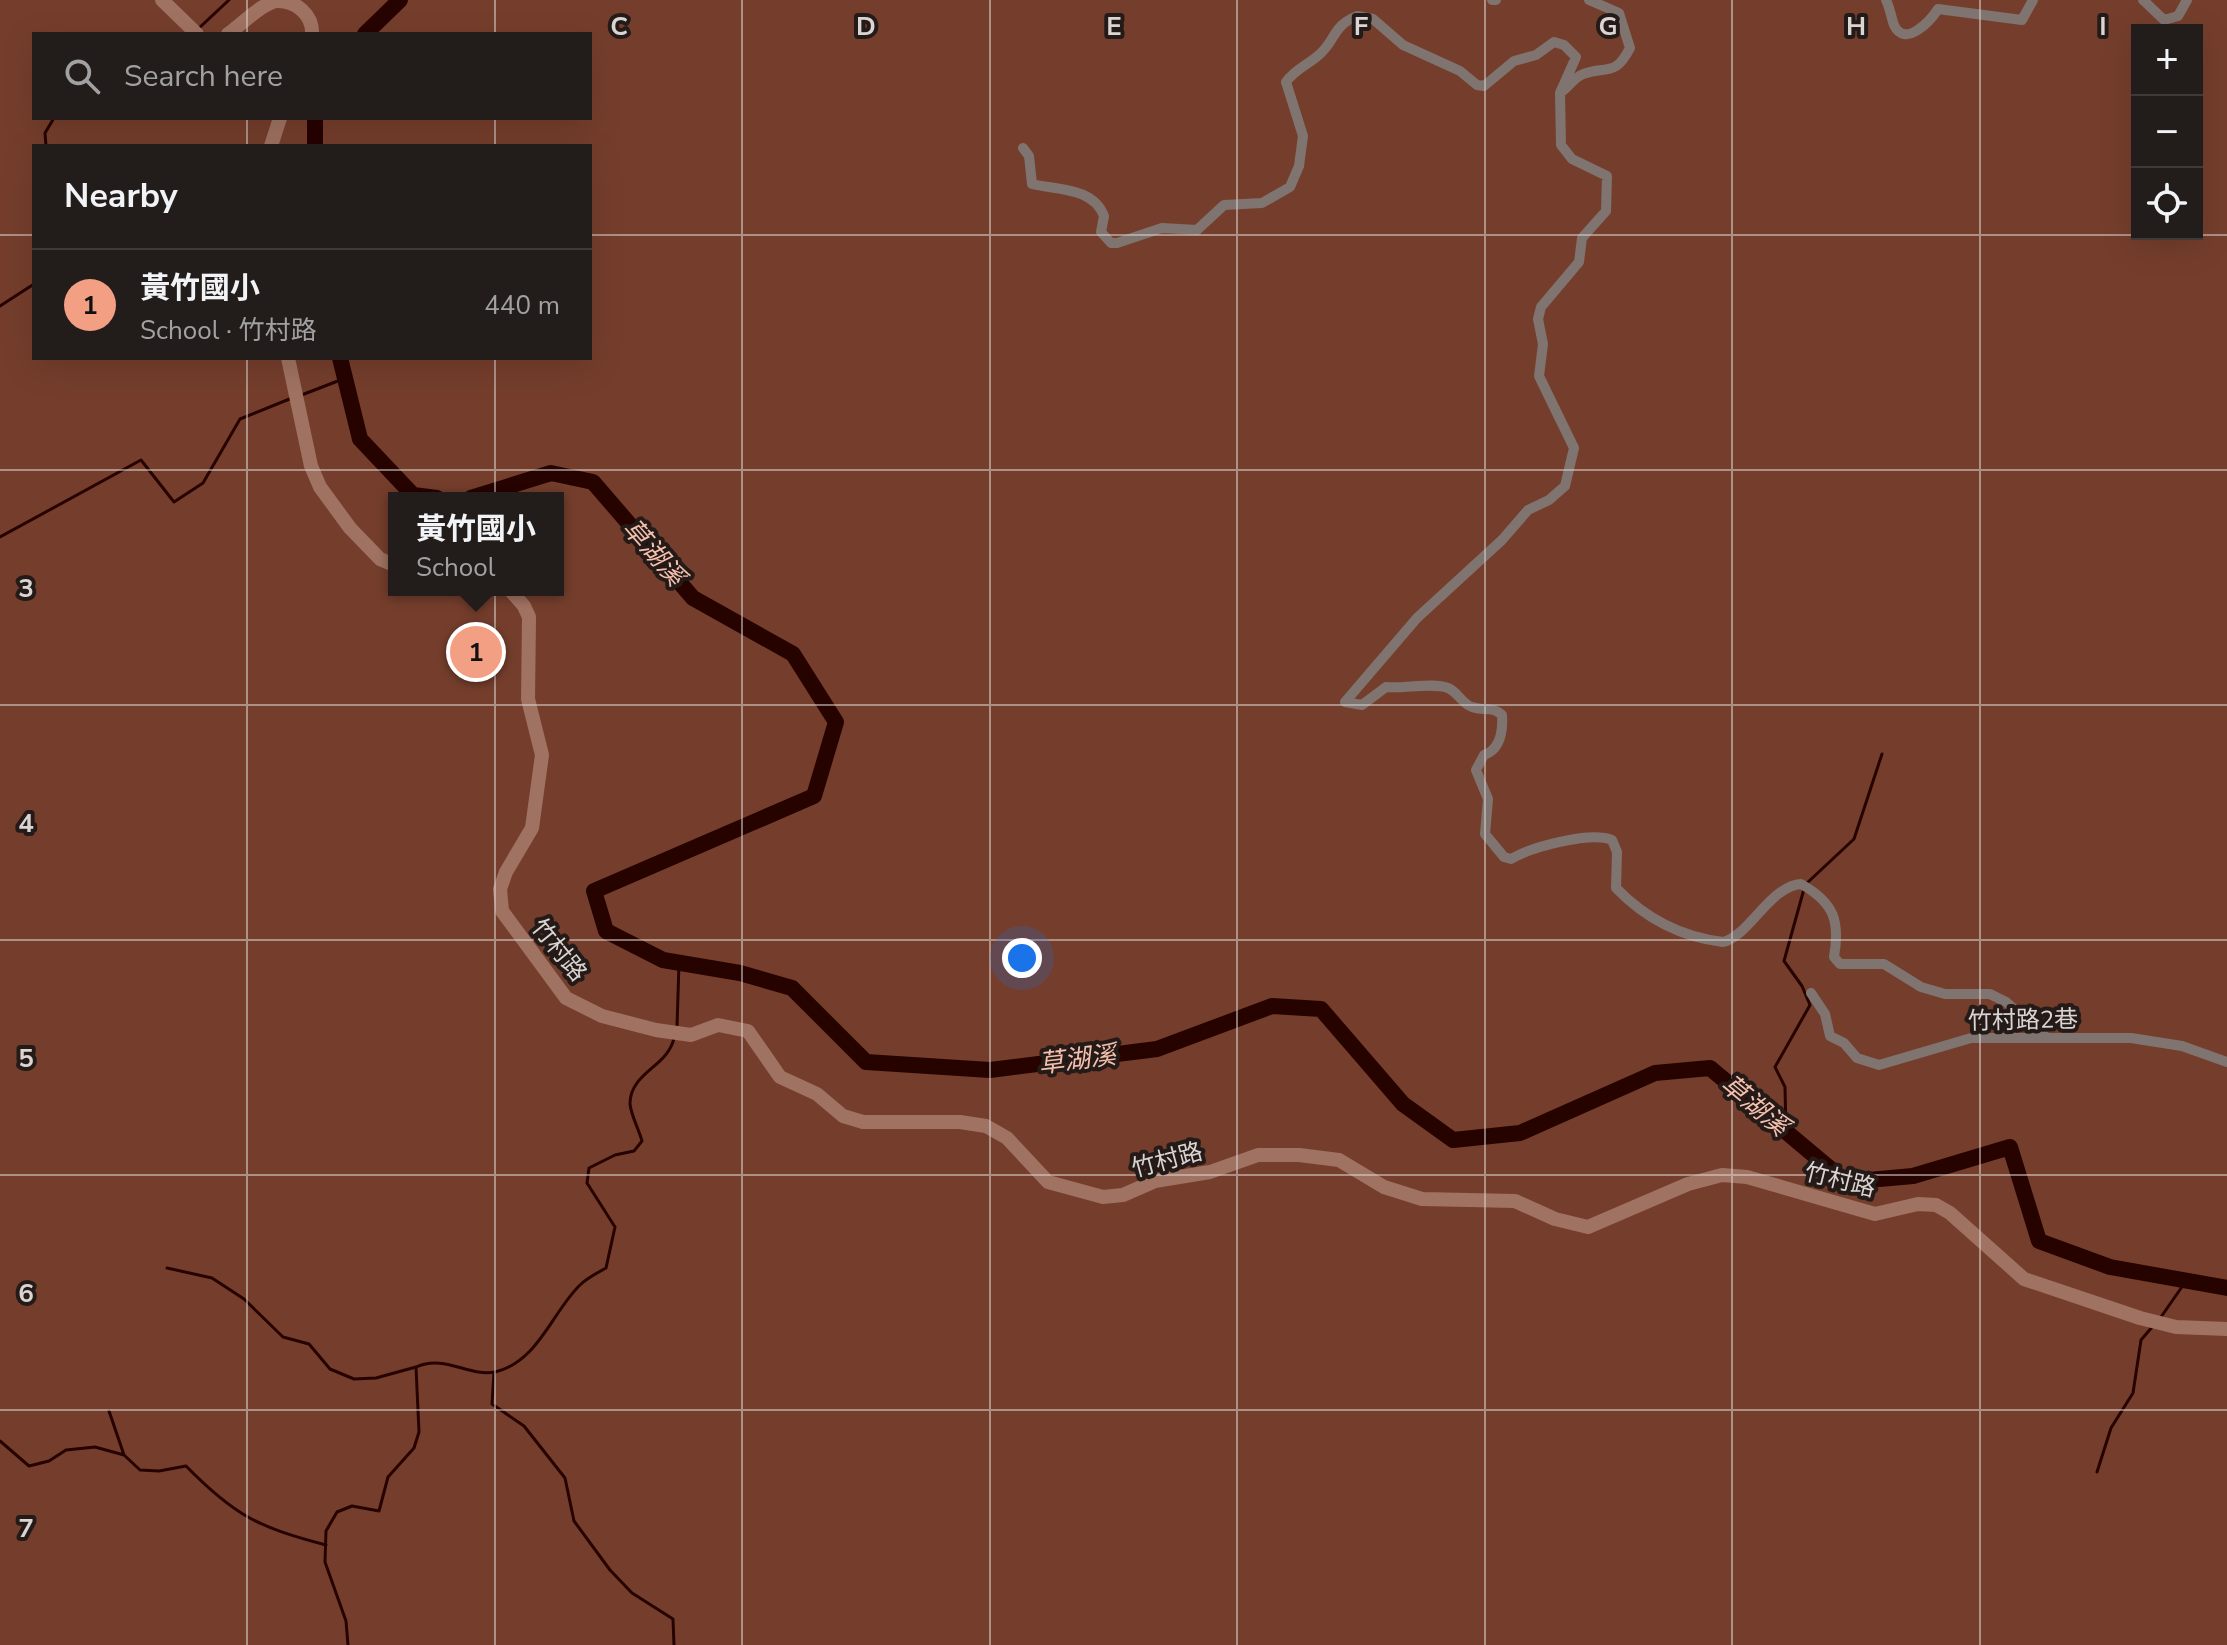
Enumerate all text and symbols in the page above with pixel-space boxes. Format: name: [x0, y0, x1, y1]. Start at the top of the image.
text: C: [610, 9, 628, 44]
text: D: [856, 9, 876, 44]
text: E: [1106, 9, 1122, 44]
text: F: [1354, 9, 1368, 44]
text: G: [1598, 9, 1618, 44]
text: H: [1846, 9, 1866, 44]
text: I: [2099, 9, 2107, 44]
map controls: [2131, 24, 2203, 240]
button: +: [2131, 24, 2203, 96]
search box: [32, 32, 592, 120]
icon: search: [60, 54, 104, 98]
text: Search here: [124, 56, 283, 97]
button: −: [2131, 96, 2203, 168]
button: locate: [2131, 168, 2203, 240]
text: Nearby: [64, 173, 178, 219]
text: 黃竹國小: [140, 268, 260, 309]
text: 1: [82, 288, 98, 323]
text: 440 m: [484, 288, 560, 323]
text: School · 竹村路: [140, 313, 317, 348]
popup: [388, 492, 564, 596]
text: 黃竹國小: [416, 509, 536, 550]
water label: 草湖溪: [615, 511, 695, 596]
text: School: [416, 550, 495, 585]
text: 3: [18, 571, 34, 606]
pin: 1: [450, 622, 502, 682]
text: 4: [18, 806, 34, 841]
street label: 竹村路: [524, 912, 594, 988]
your location: [1002, 938, 1042, 978]
street label: 竹村路2巷: [1968, 1003, 2078, 1037]
water label: 草湖溪: [1036, 1037, 1122, 1082]
text: 5: [18, 1041, 34, 1076]
water label: 草湖溪: [1714, 1067, 1799, 1146]
street label: 竹村路: [1128, 1135, 1206, 1185]
street label: 竹村路: [1801, 1156, 1879, 1204]
text: 6: [18, 1276, 34, 1311]
text: 7: [18, 1511, 34, 1546]

